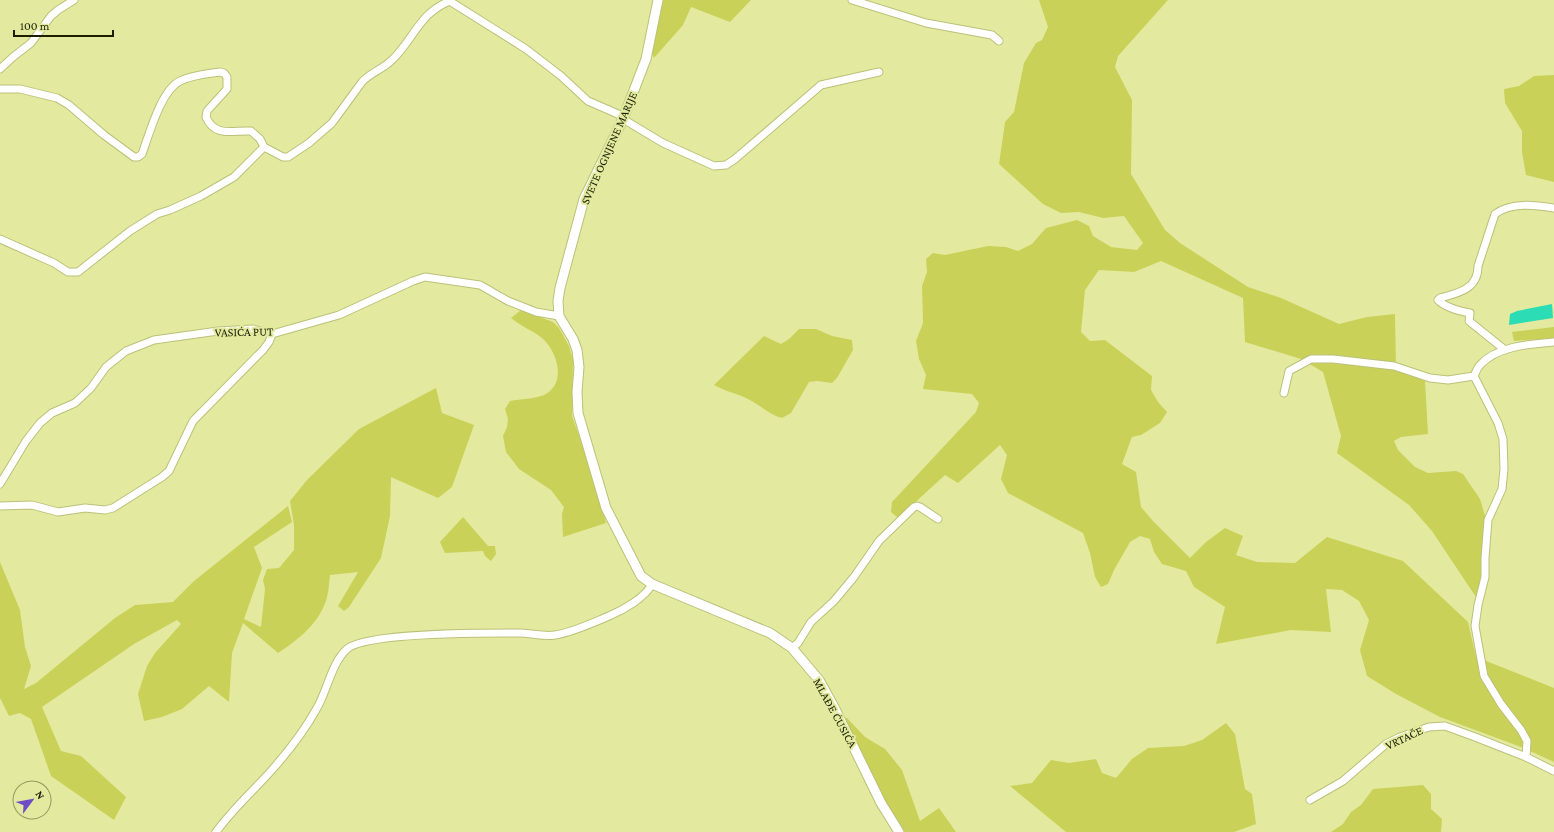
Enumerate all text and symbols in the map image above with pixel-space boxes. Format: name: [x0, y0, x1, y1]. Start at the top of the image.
scale bar: [14, 12, 113, 38]
text: 100 m: [20, 19, 50, 33]
street label: SVETE OGNJENE MARIJE: [578, 89, 640, 206]
street label: VASIĆA PUT: [214, 324, 274, 340]
street label: MLAĐE ĆUSIĆA: [810, 676, 860, 750]
street label: VRTAČE: [1383, 723, 1425, 753]
north arrow: [12, 780, 52, 820]
text: N: [33, 788, 48, 801]

